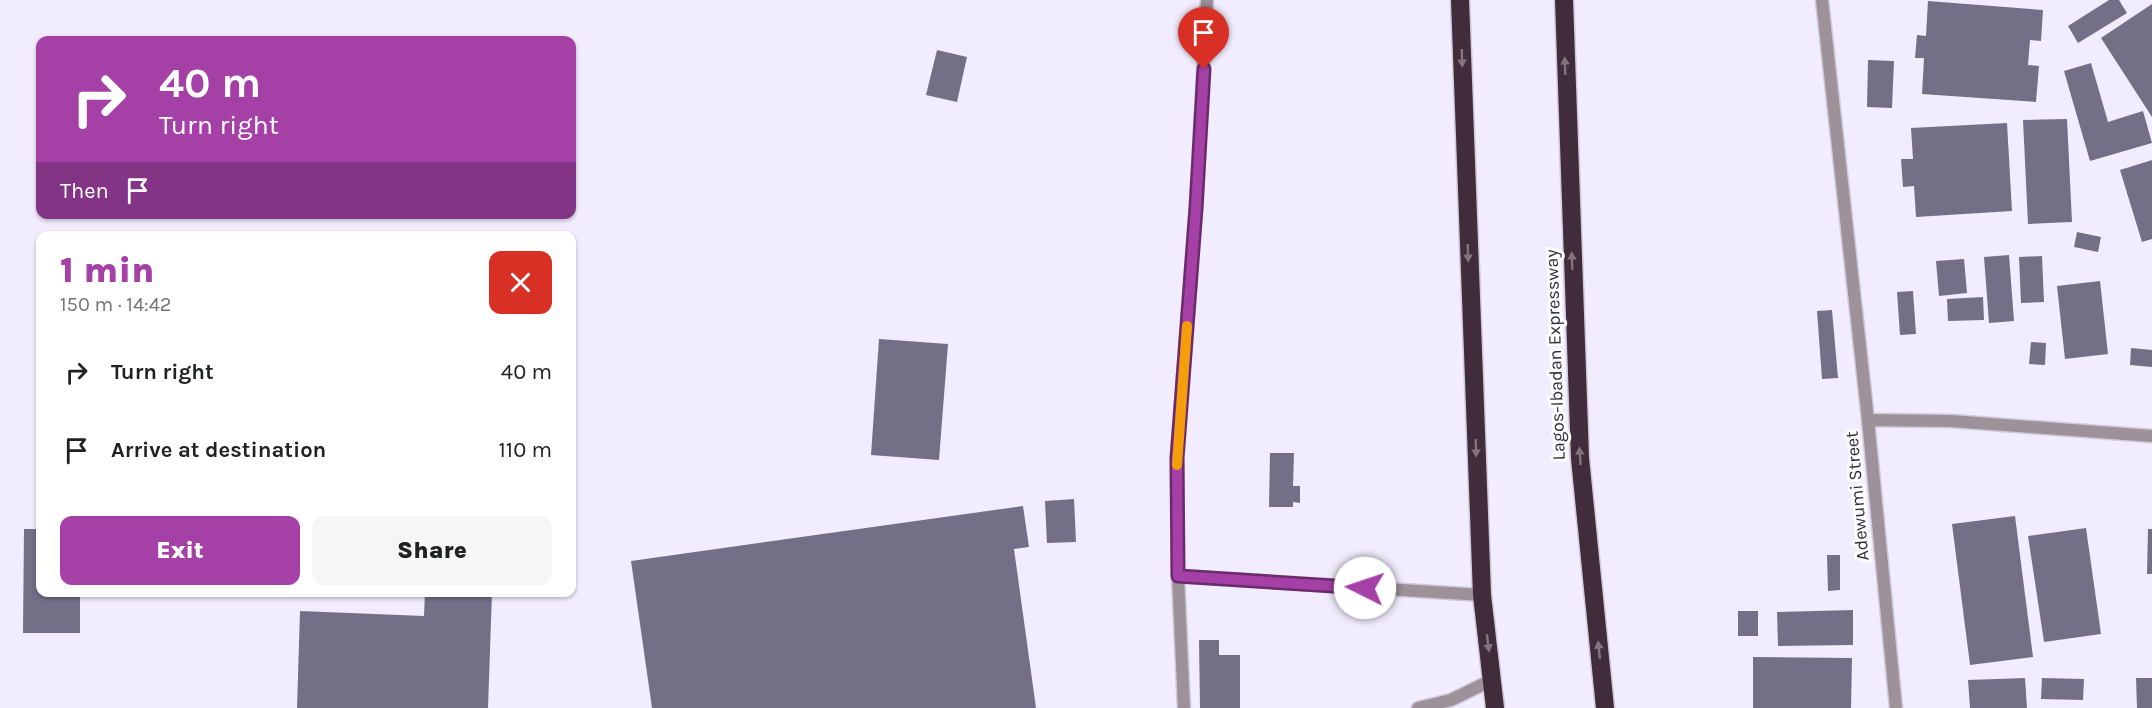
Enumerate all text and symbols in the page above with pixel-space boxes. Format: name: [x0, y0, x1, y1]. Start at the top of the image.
pin: [1178, 7, 1229, 69]
icon: arrive: [1187, 16, 1220, 49]
one-way arrow: [1457, 49, 1467, 68]
one-way arrow: [1560, 57, 1570, 76]
text: 40 m: [159, 58, 261, 108]
icon: right: [60, 60, 138, 138]
text: Turn right: [159, 109, 279, 141]
icon: arrive: [121, 174, 154, 207]
text: Then: [60, 178, 109, 204]
one-way arrow: [1463, 244, 1473, 263]
street label: Lagos-Ibadan Expressway: [1540, 248, 1570, 461]
text: 1 min: [60, 249, 154, 291]
button: close: [489, 251, 552, 314]
one-way arrow: [1568, 251, 1577, 270]
text: 150 m · 14:42: [60, 293, 171, 316]
icon: right: [60, 356, 93, 389]
text: Turn right: [111, 359, 214, 385]
text: 40 m: [501, 359, 552, 385]
street label: Adewumi Street: [1840, 430, 1874, 562]
icon: arrive: [60, 434, 93, 467]
text: Arrive at destination: [111, 437, 326, 463]
text: 110 m: [499, 437, 552, 463]
one-way arrow: [1471, 439, 1480, 458]
one-way arrow: [1576, 446, 1585, 465]
button: Exit: [60, 516, 300, 585]
button: Share: [312, 516, 552, 585]
position arrow: [1333, 556, 1397, 620]
one-way arrow: [1483, 633, 1493, 652]
one-way arrow: [1594, 640, 1604, 659]

